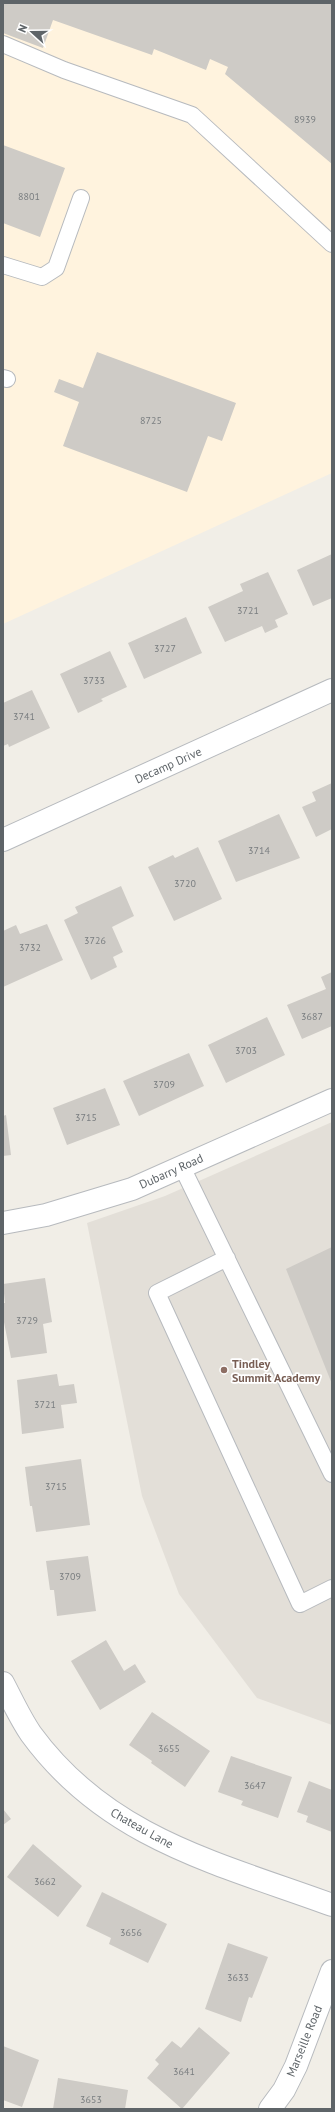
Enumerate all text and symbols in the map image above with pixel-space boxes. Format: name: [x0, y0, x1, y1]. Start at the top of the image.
north arrow: [12, 12, 52, 52]
text: N: [15, 23, 30, 34]
house number: 8939: [294, 113, 316, 126]
house number: 8801: [18, 190, 40, 203]
house number: 8725: [140, 414, 162, 427]
house number: 3721: [237, 604, 259, 617]
house number: 3727: [154, 642, 176, 655]
house number: 3733: [83, 674, 105, 687]
house number: 3741: [13, 710, 35, 723]
street label: Decamp Drive: [132, 744, 204, 786]
house number: 3714: [248, 844, 270, 857]
house number: 3720: [174, 877, 196, 890]
house number: 3726: [84, 934, 106, 947]
house number: 3732: [19, 941, 41, 954]
house number: 3687: [301, 1010, 323, 1023]
house number: 3703: [235, 1044, 257, 1057]
house number: 3709: [153, 1078, 175, 1091]
house number: 3715: [75, 1111, 97, 1124]
street label: Dubarry Road: [137, 1150, 205, 1192]
house number: 3729: [16, 1314, 38, 1327]
place label: Tindley Summit Academy: [232, 1356, 321, 1385]
marker: Tindley Summit Academy: [219, 1365, 229, 1375]
house number: 3721: [34, 1398, 56, 1411]
house number: 3715: [45, 1480, 67, 1493]
house number: 3709: [59, 1570, 81, 1583]
house number: 3655: [158, 1742, 180, 1755]
house number: 3647: [244, 1779, 266, 1792]
street label: Chateau Lane: [108, 1805, 176, 1851]
house number: 3662: [34, 1875, 56, 1888]
house number: 3656: [120, 1926, 142, 1939]
house number: 3633: [227, 1971, 249, 1984]
street label: Marseille Road: [283, 2003, 325, 2079]
house number: 3641: [173, 2065, 195, 2078]
house number: 3653: [80, 2093, 102, 2106]

